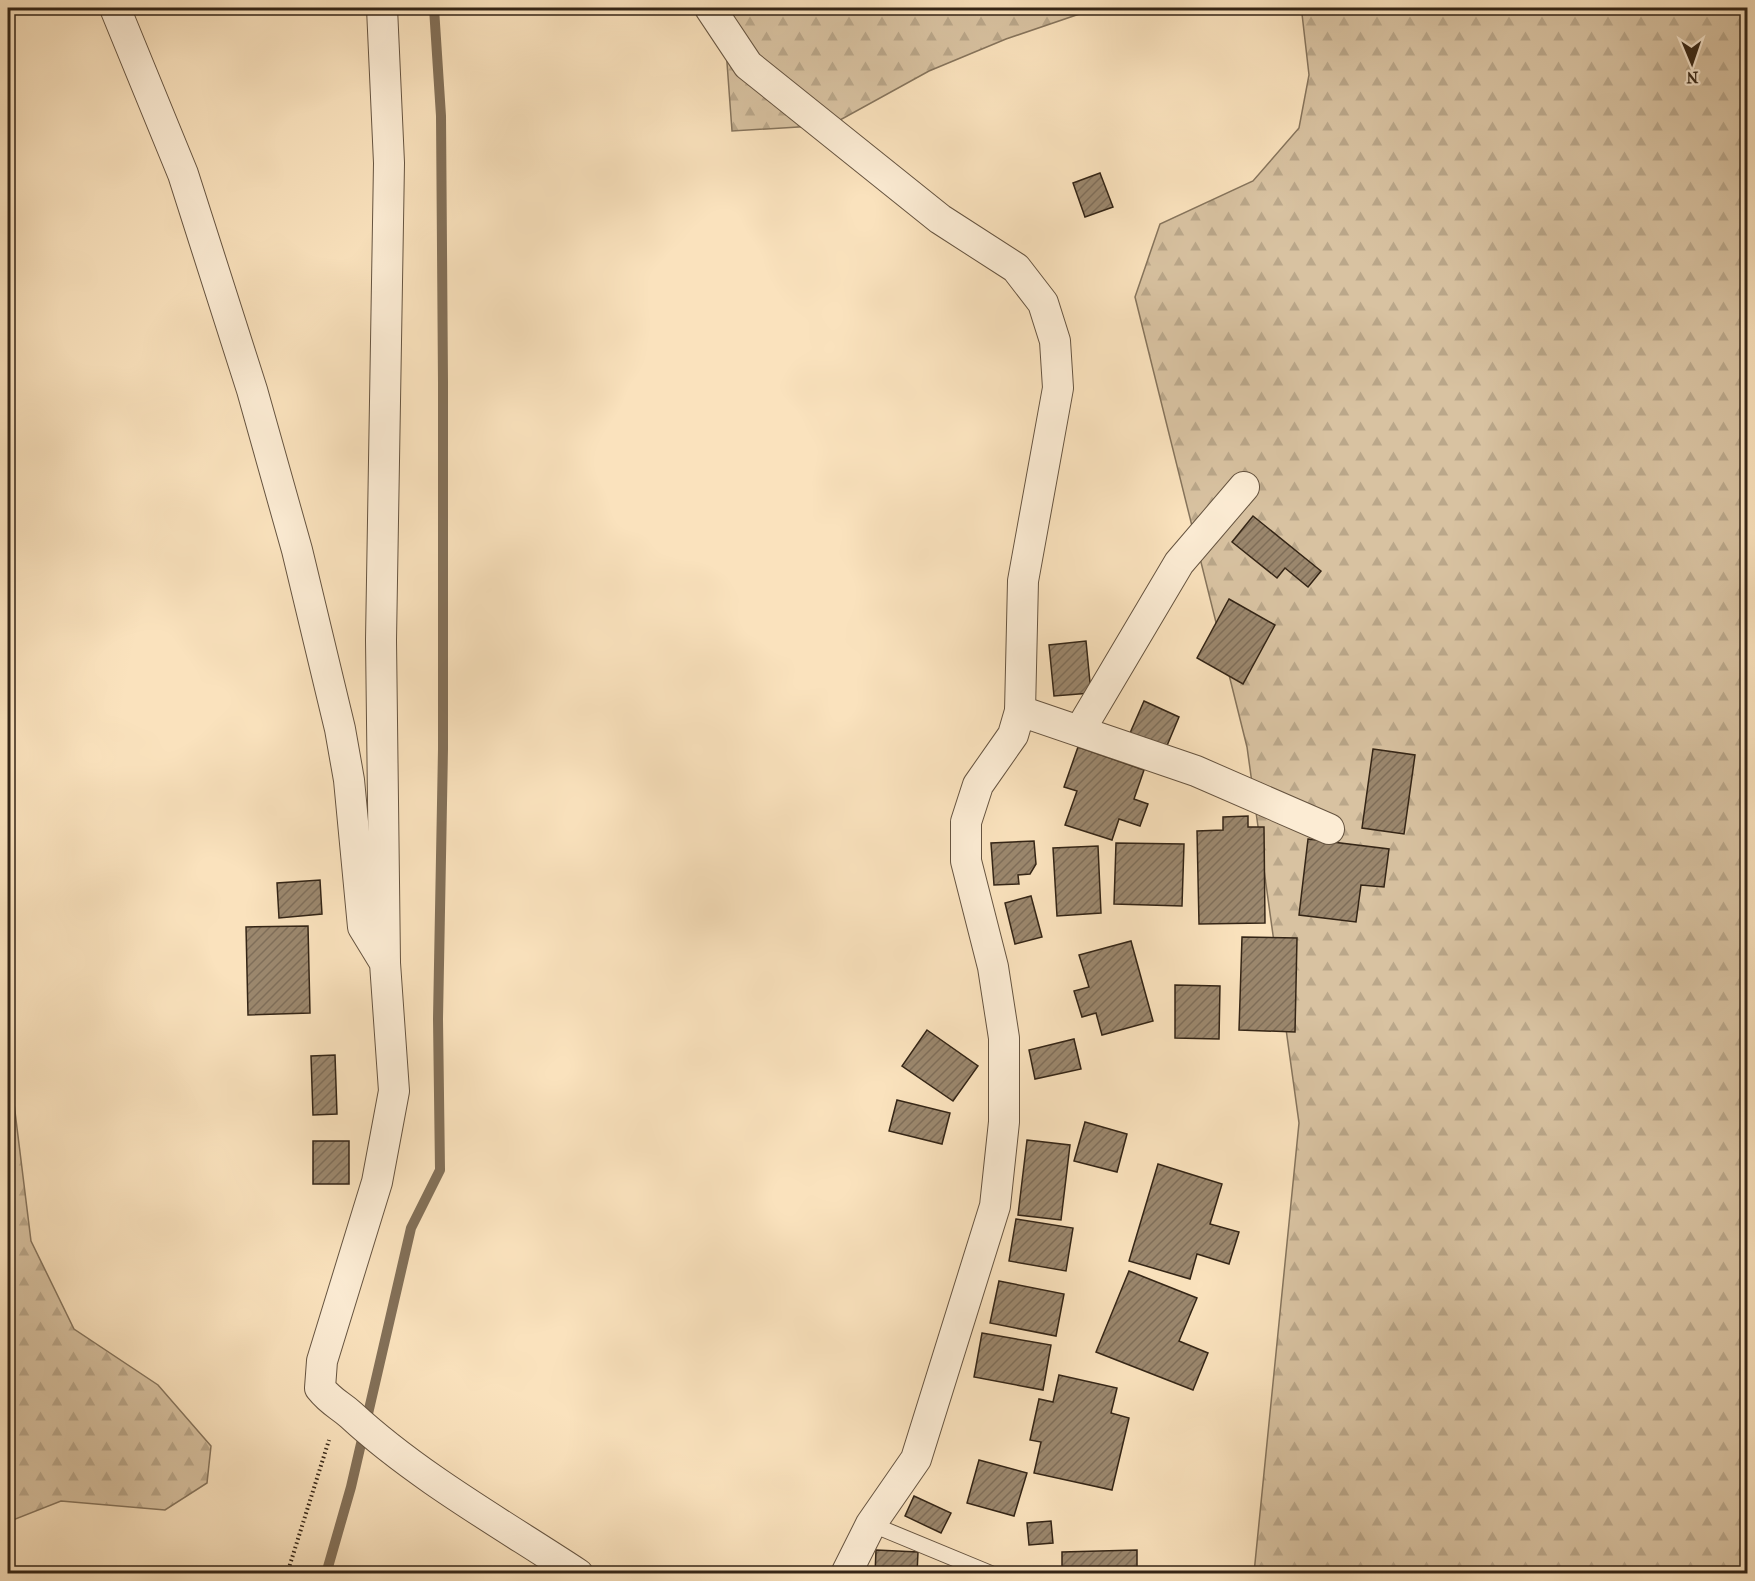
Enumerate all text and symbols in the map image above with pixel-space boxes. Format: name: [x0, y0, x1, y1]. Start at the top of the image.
north arrow: [1662, 33, 1722, 93]
text: N: [1685, 68, 1699, 87]

